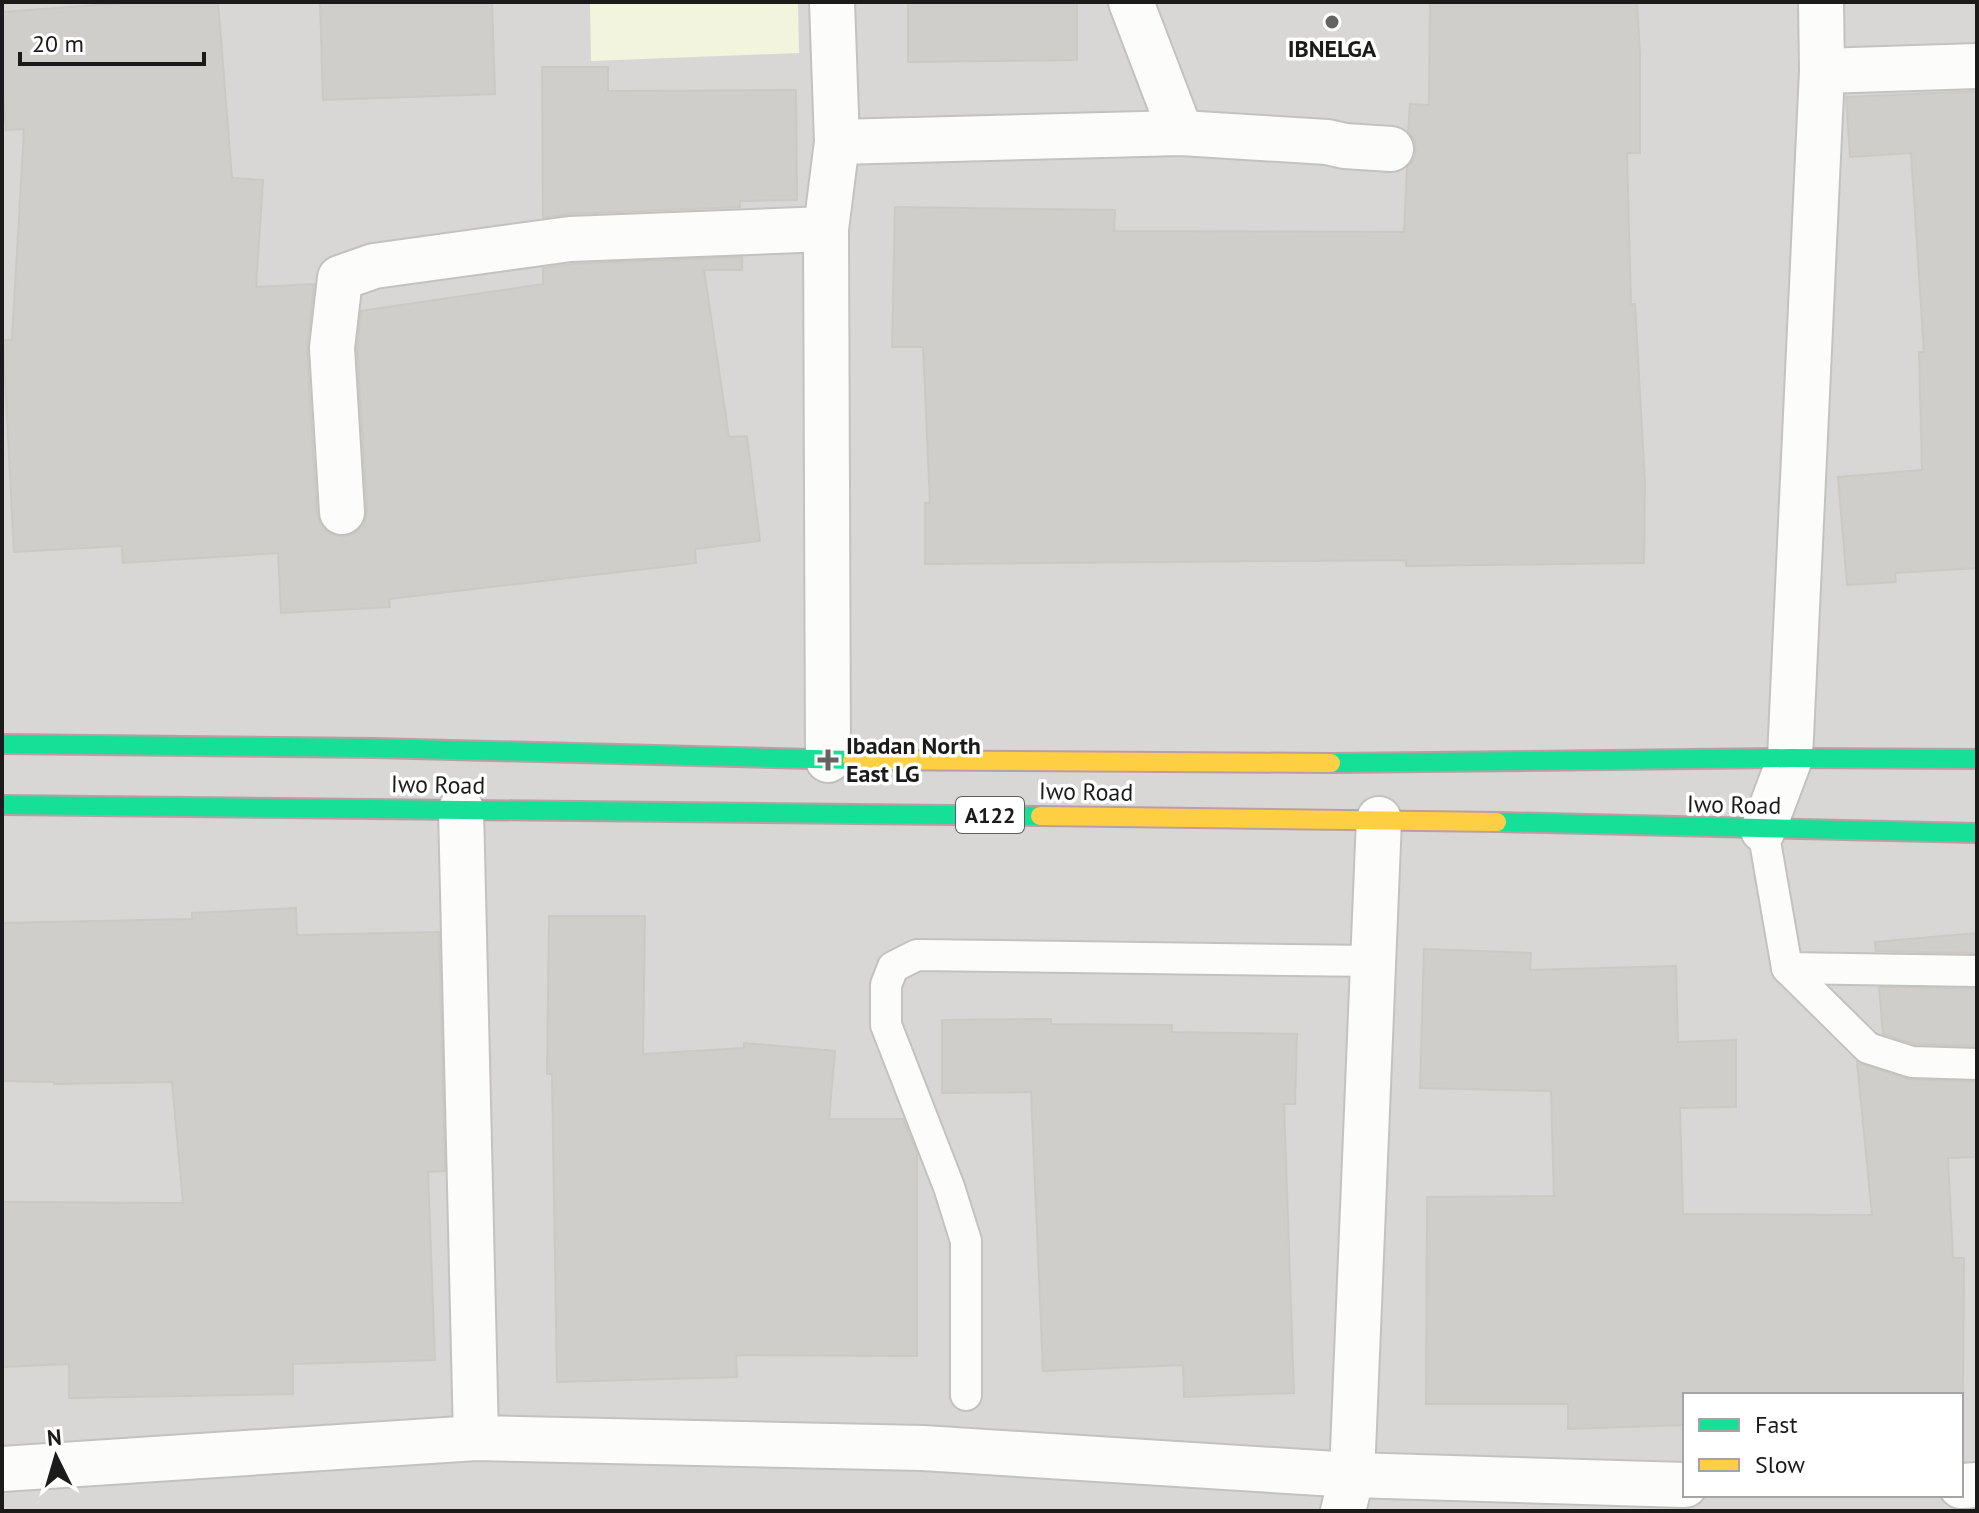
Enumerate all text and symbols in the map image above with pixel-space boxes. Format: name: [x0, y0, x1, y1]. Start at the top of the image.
marker: IBNELGA: [1323, 13, 1341, 31]
scale bar: [20, 16, 204, 66]
text: 20 m: [32, 28, 84, 59]
place label: IBNELGA: [1288, 33, 1377, 64]
place label: Ibadan North East LG: [846, 730, 981, 789]
marker: Ibadan North East LG: [817, 749, 839, 771]
street label: Iwo Road: [391, 768, 485, 801]
street label: Iwo Road: [1039, 775, 1133, 808]
street label: Iwo Road: [1687, 788, 1781, 821]
road number: A122: [956, 797, 1024, 833]
legend: [1683, 1393, 1963, 1497]
text: Fast: [1755, 1409, 1798, 1440]
north arrow: [16, 1417, 96, 1497]
text: N: [46, 1422, 63, 1452]
text: Slow: [1755, 1449, 1805, 1480]

